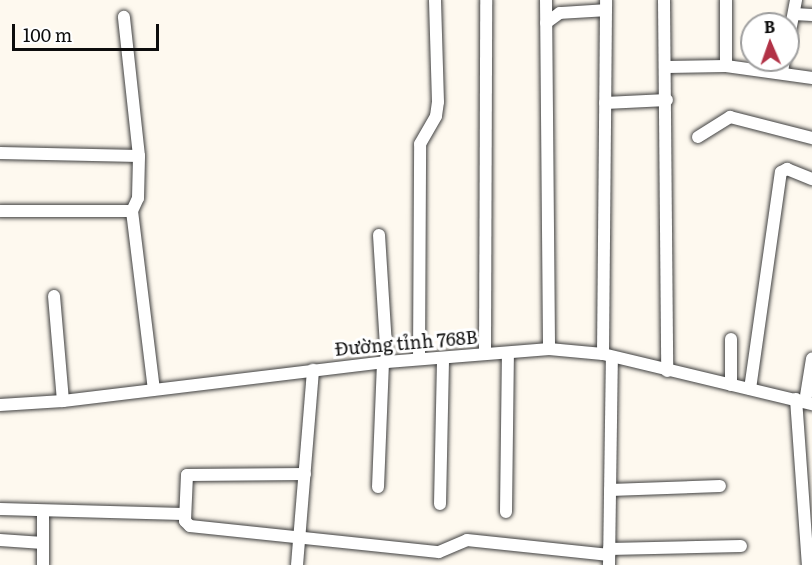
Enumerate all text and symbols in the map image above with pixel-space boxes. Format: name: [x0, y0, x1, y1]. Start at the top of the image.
scale bar: [15, 12, 162, 50]
north arrow: [740, 12, 800, 72]
text: B: [763, 14, 775, 38]
text: 100 m: [23, 21, 72, 48]
street label: Đường tỉnh 768B: [334, 326, 478, 360]

